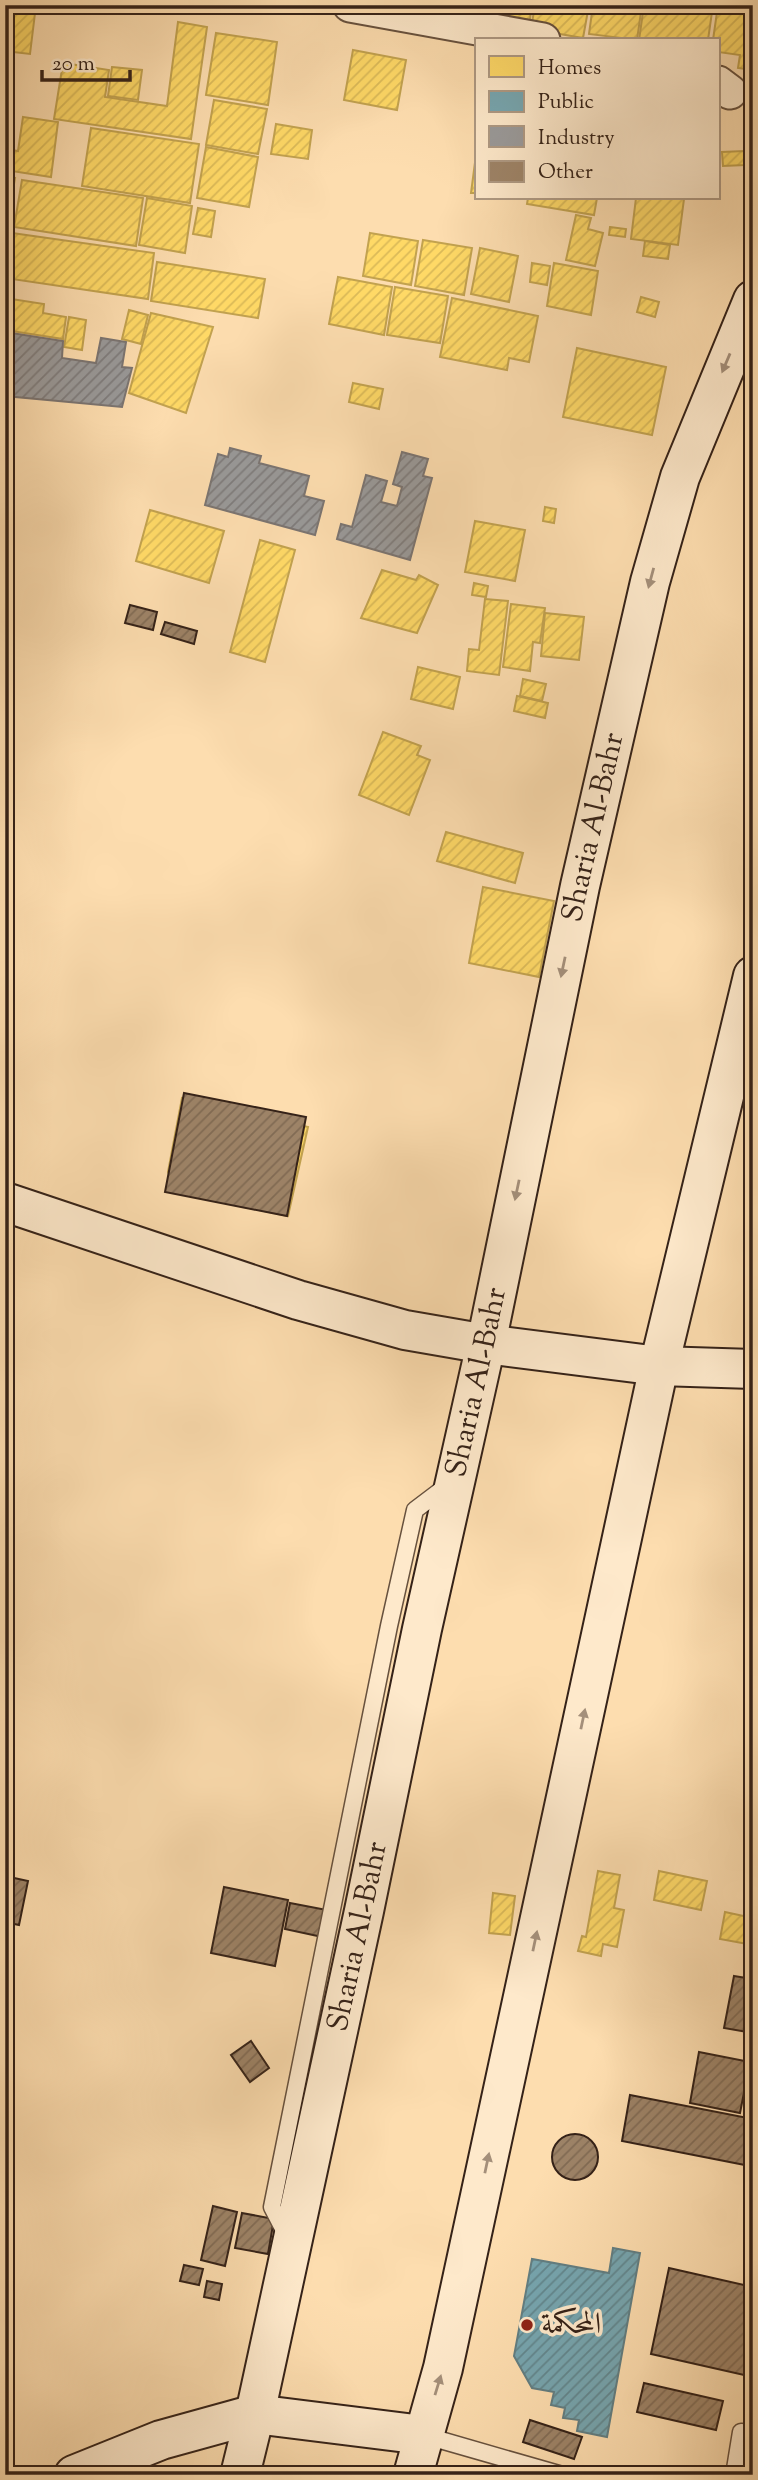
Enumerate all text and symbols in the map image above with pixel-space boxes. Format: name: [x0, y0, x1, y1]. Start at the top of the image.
scale bar: [42, 38, 130, 82]
legend: [475, 38, 720, 200]
text: 20 m: [52, 50, 95, 80]
text: Homes: [538, 54, 601, 84]
text: Public: [538, 88, 594, 118]
text: Industry: [538, 124, 615, 154]
text: Other: [538, 158, 593, 188]
one-way arrow: [721, 353, 732, 374]
one-way arrow: [645, 567, 656, 589]
street label: Sharia Al-Bahr: [552, 729, 636, 926]
one-way arrow: [558, 956, 569, 978]
one-way arrow: [512, 1179, 523, 1201]
street label: Sharia Al-Bahr: [435, 1284, 519, 1481]
one-way arrow: [578, 1708, 589, 1730]
street label: Sharia Al-Bahr: [317, 1838, 399, 2036]
one-way arrow: [530, 1930, 541, 1952]
one-way arrow: [482, 2152, 493, 2174]
place label: المحكمة: [541, 2304, 601, 2347]
marker: المحكمة: [519, 2317, 535, 2333]
one-way arrow: [433, 2375, 443, 2396]

